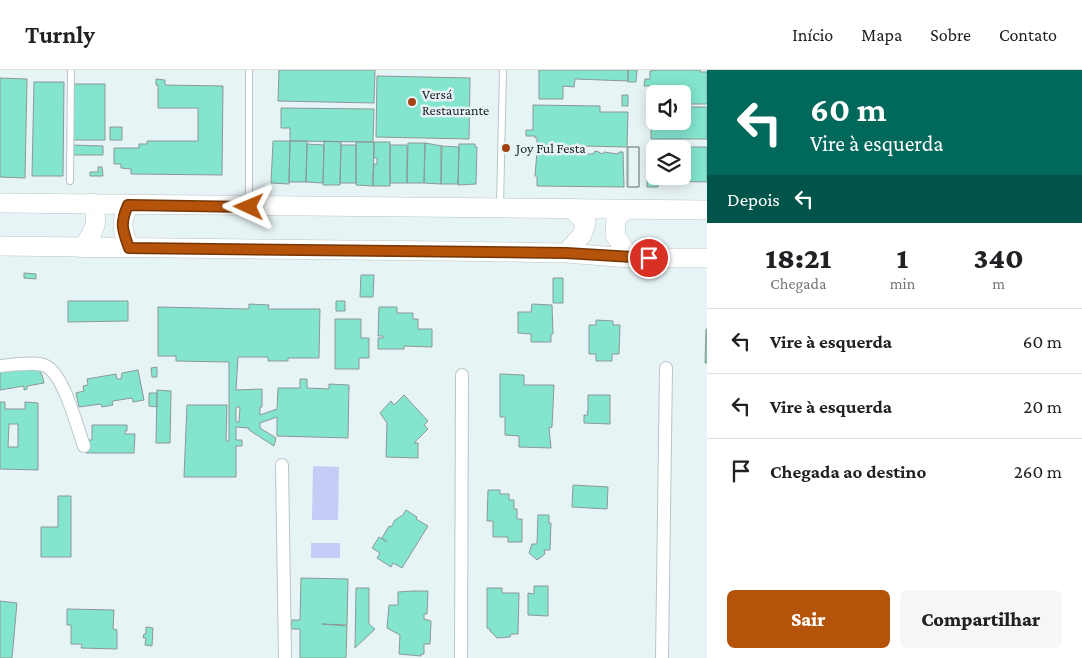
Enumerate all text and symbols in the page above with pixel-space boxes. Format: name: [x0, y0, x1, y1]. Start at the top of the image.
text: Turnly: [25, 21, 95, 48]
text: Início: [792, 25, 833, 45]
text: Mapa: [861, 25, 902, 45]
text: Sobre: [930, 25, 971, 45]
text: Contato: [999, 25, 1057, 45]
map controls: [646, 85, 691, 185]
button: sound: [646, 85, 691, 130]
place label: Versá Restaurante: [422, 86, 489, 118]
icon: left: [727, 90, 792, 155]
text: 60 m: [810, 90, 887, 129]
marker: Versá Restaurante: [406, 96, 418, 108]
text: Vire à esquerda: [810, 131, 943, 156]
place label: Joy Ful Festa: [514, 140, 586, 156]
button: layers: [646, 140, 691, 185]
marker: Joy Ful Festa: [500, 142, 512, 154]
position arrow: [222, 180, 274, 232]
icon: left: [790, 185, 818, 213]
text: Depois: [727, 189, 780, 210]
pin: [628, 237, 670, 279]
text: 18:21: [765, 241, 831, 274]
text: 1: [897, 241, 908, 274]
text: 340: [974, 241, 1024, 274]
icon: arrive: [635, 244, 663, 272]
text: Chegada: [770, 275, 826, 292]
text: min: [890, 275, 915, 292]
text: m: [992, 275, 1005, 292]
icon: left: [727, 327, 755, 355]
text: Vire à esquerda: [770, 331, 892, 352]
text: 60 m: [1023, 331, 1062, 352]
icon: left: [727, 392, 755, 420]
text: Vire à esquerda: [770, 396, 892, 417]
text: 20 m: [1023, 396, 1062, 417]
icon: arrive: [727, 457, 755, 485]
text: Chegada ao destino: [770, 461, 926, 482]
text: 260 m: [1014, 461, 1062, 482]
button: Sair: [727, 590, 890, 648]
button: Compartilhar: [900, 590, 1062, 648]

